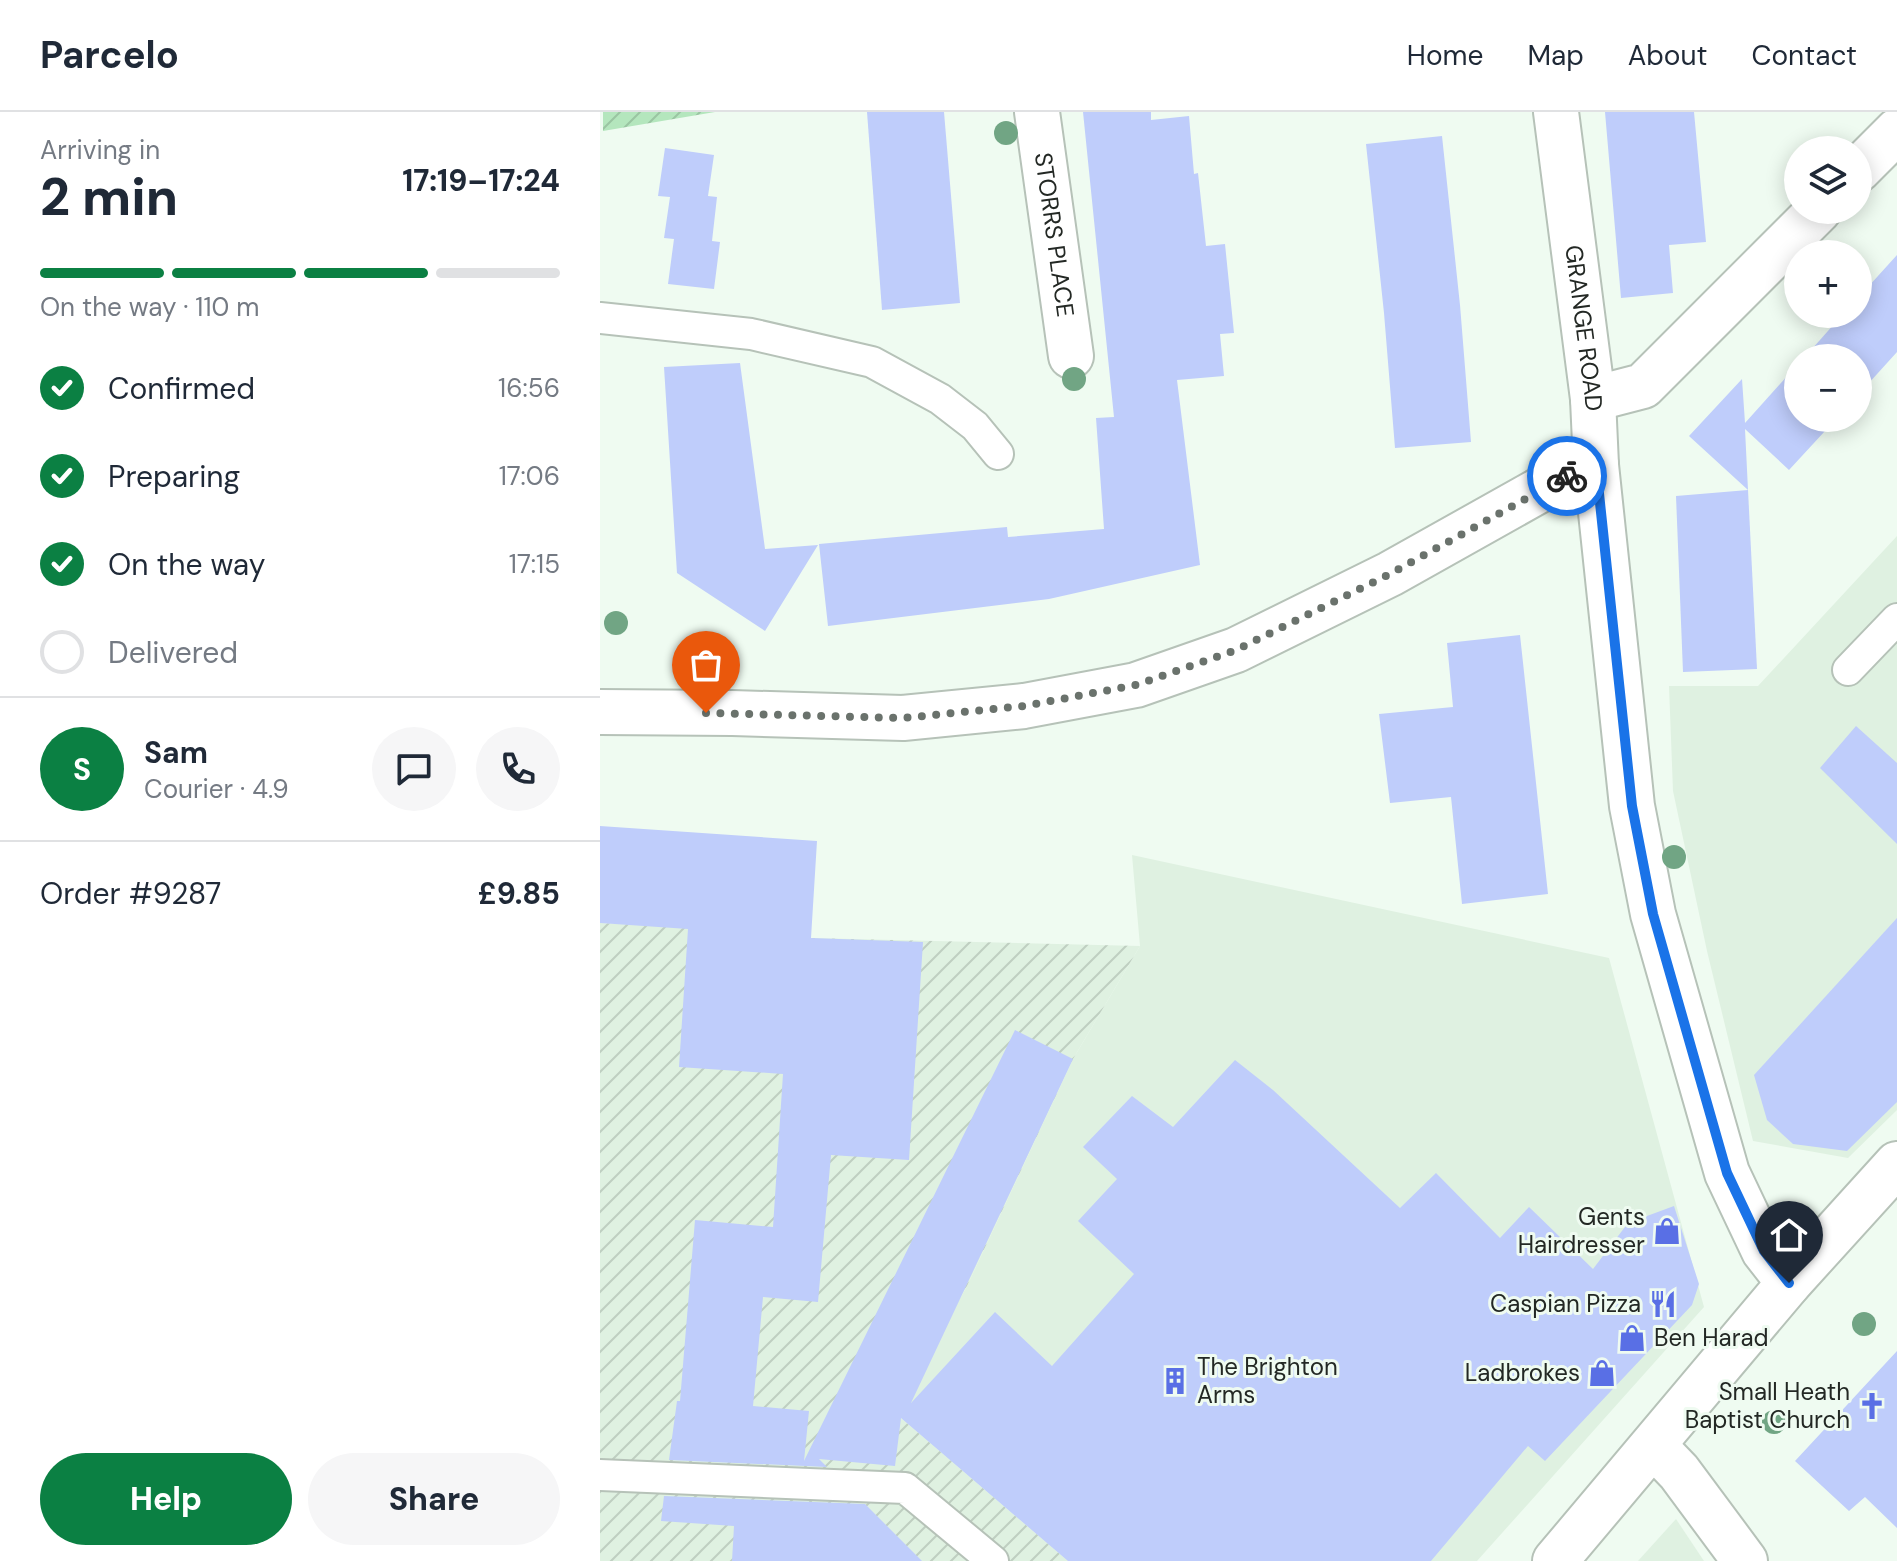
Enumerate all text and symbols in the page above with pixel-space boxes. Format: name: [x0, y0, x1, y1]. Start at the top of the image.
text: Parcelo: [40, 30, 179, 80]
text: Home: [1407, 37, 1483, 74]
text: Map: [1527, 37, 1584, 74]
text: About: [1628, 37, 1707, 74]
text: Contact: [1751, 37, 1857, 74]
text: Arriving in: [40, 133, 160, 167]
map controls: [1784, 136, 1872, 432]
button: layers: [1784, 136, 1872, 224]
street label: STORRS PLACE: [1028, 150, 1081, 319]
text: 17:19–17:24: [402, 161, 560, 200]
text: 2 min: [40, 163, 178, 231]
button: +: [1784, 240, 1872, 328]
street label: GRANGE ROAD: [1558, 243, 1610, 412]
text: On the way · 110 m: [40, 290, 259, 324]
button: −: [1784, 344, 1872, 432]
icon: check: [40, 366, 84, 410]
text: Confirmed: [108, 369, 255, 408]
text: 16:56: [498, 371, 560, 405]
courier: [1527, 436, 1607, 516]
icon: check: [40, 454, 84, 498]
icon: bike: [1545, 454, 1589, 498]
text: Preparing: [108, 457, 240, 496]
text: 17:06: [499, 459, 560, 493]
icon: check: [40, 542, 84, 586]
text: On the way: [108, 545, 265, 584]
text: 17:15: [509, 547, 560, 581]
pin: [672, 631, 740, 713]
text: Delivered: [108, 633, 238, 672]
icon: bag: [684, 643, 728, 687]
button: chat: [372, 727, 456, 811]
button: phone: [476, 727, 560, 811]
text: Sam: [144, 733, 208, 772]
text: S: [73, 750, 91, 789]
text: Courier · 4.9: [144, 772, 289, 806]
text: Order #9287: [40, 874, 221, 913]
text: £9.85: [478, 874, 560, 913]
place label: Gents Hairdresser: [1518, 1201, 1645, 1260]
pin: [1755, 1201, 1823, 1283]
icon: home: [1767, 1213, 1811, 1257]
shop icon: Gents Hairdresser: [1652, 1216, 1682, 1246]
place label: Caspian Pizza: [1490, 1288, 1641, 1319]
restaurant icon: Caspian Pizza: [1648, 1289, 1678, 1319]
place label: Ben Harad: [1654, 1322, 1769, 1353]
shop icon: Ben Harad: [1617, 1323, 1647, 1353]
place label: The Brighton Arms: [1197, 1351, 1338, 1410]
place label: Ladbrokes: [1465, 1357, 1580, 1388]
shop icon: Ladbrokes: [1587, 1358, 1617, 1388]
building icon: The Brighton Arms: [1160, 1366, 1190, 1396]
place label: Small Heath Baptist Church: [1685, 1376, 1850, 1435]
church icon: Small Heath Baptist Church: [1857, 1391, 1887, 1421]
button: Help: [40, 1453, 292, 1545]
button: Share: [308, 1453, 560, 1545]

